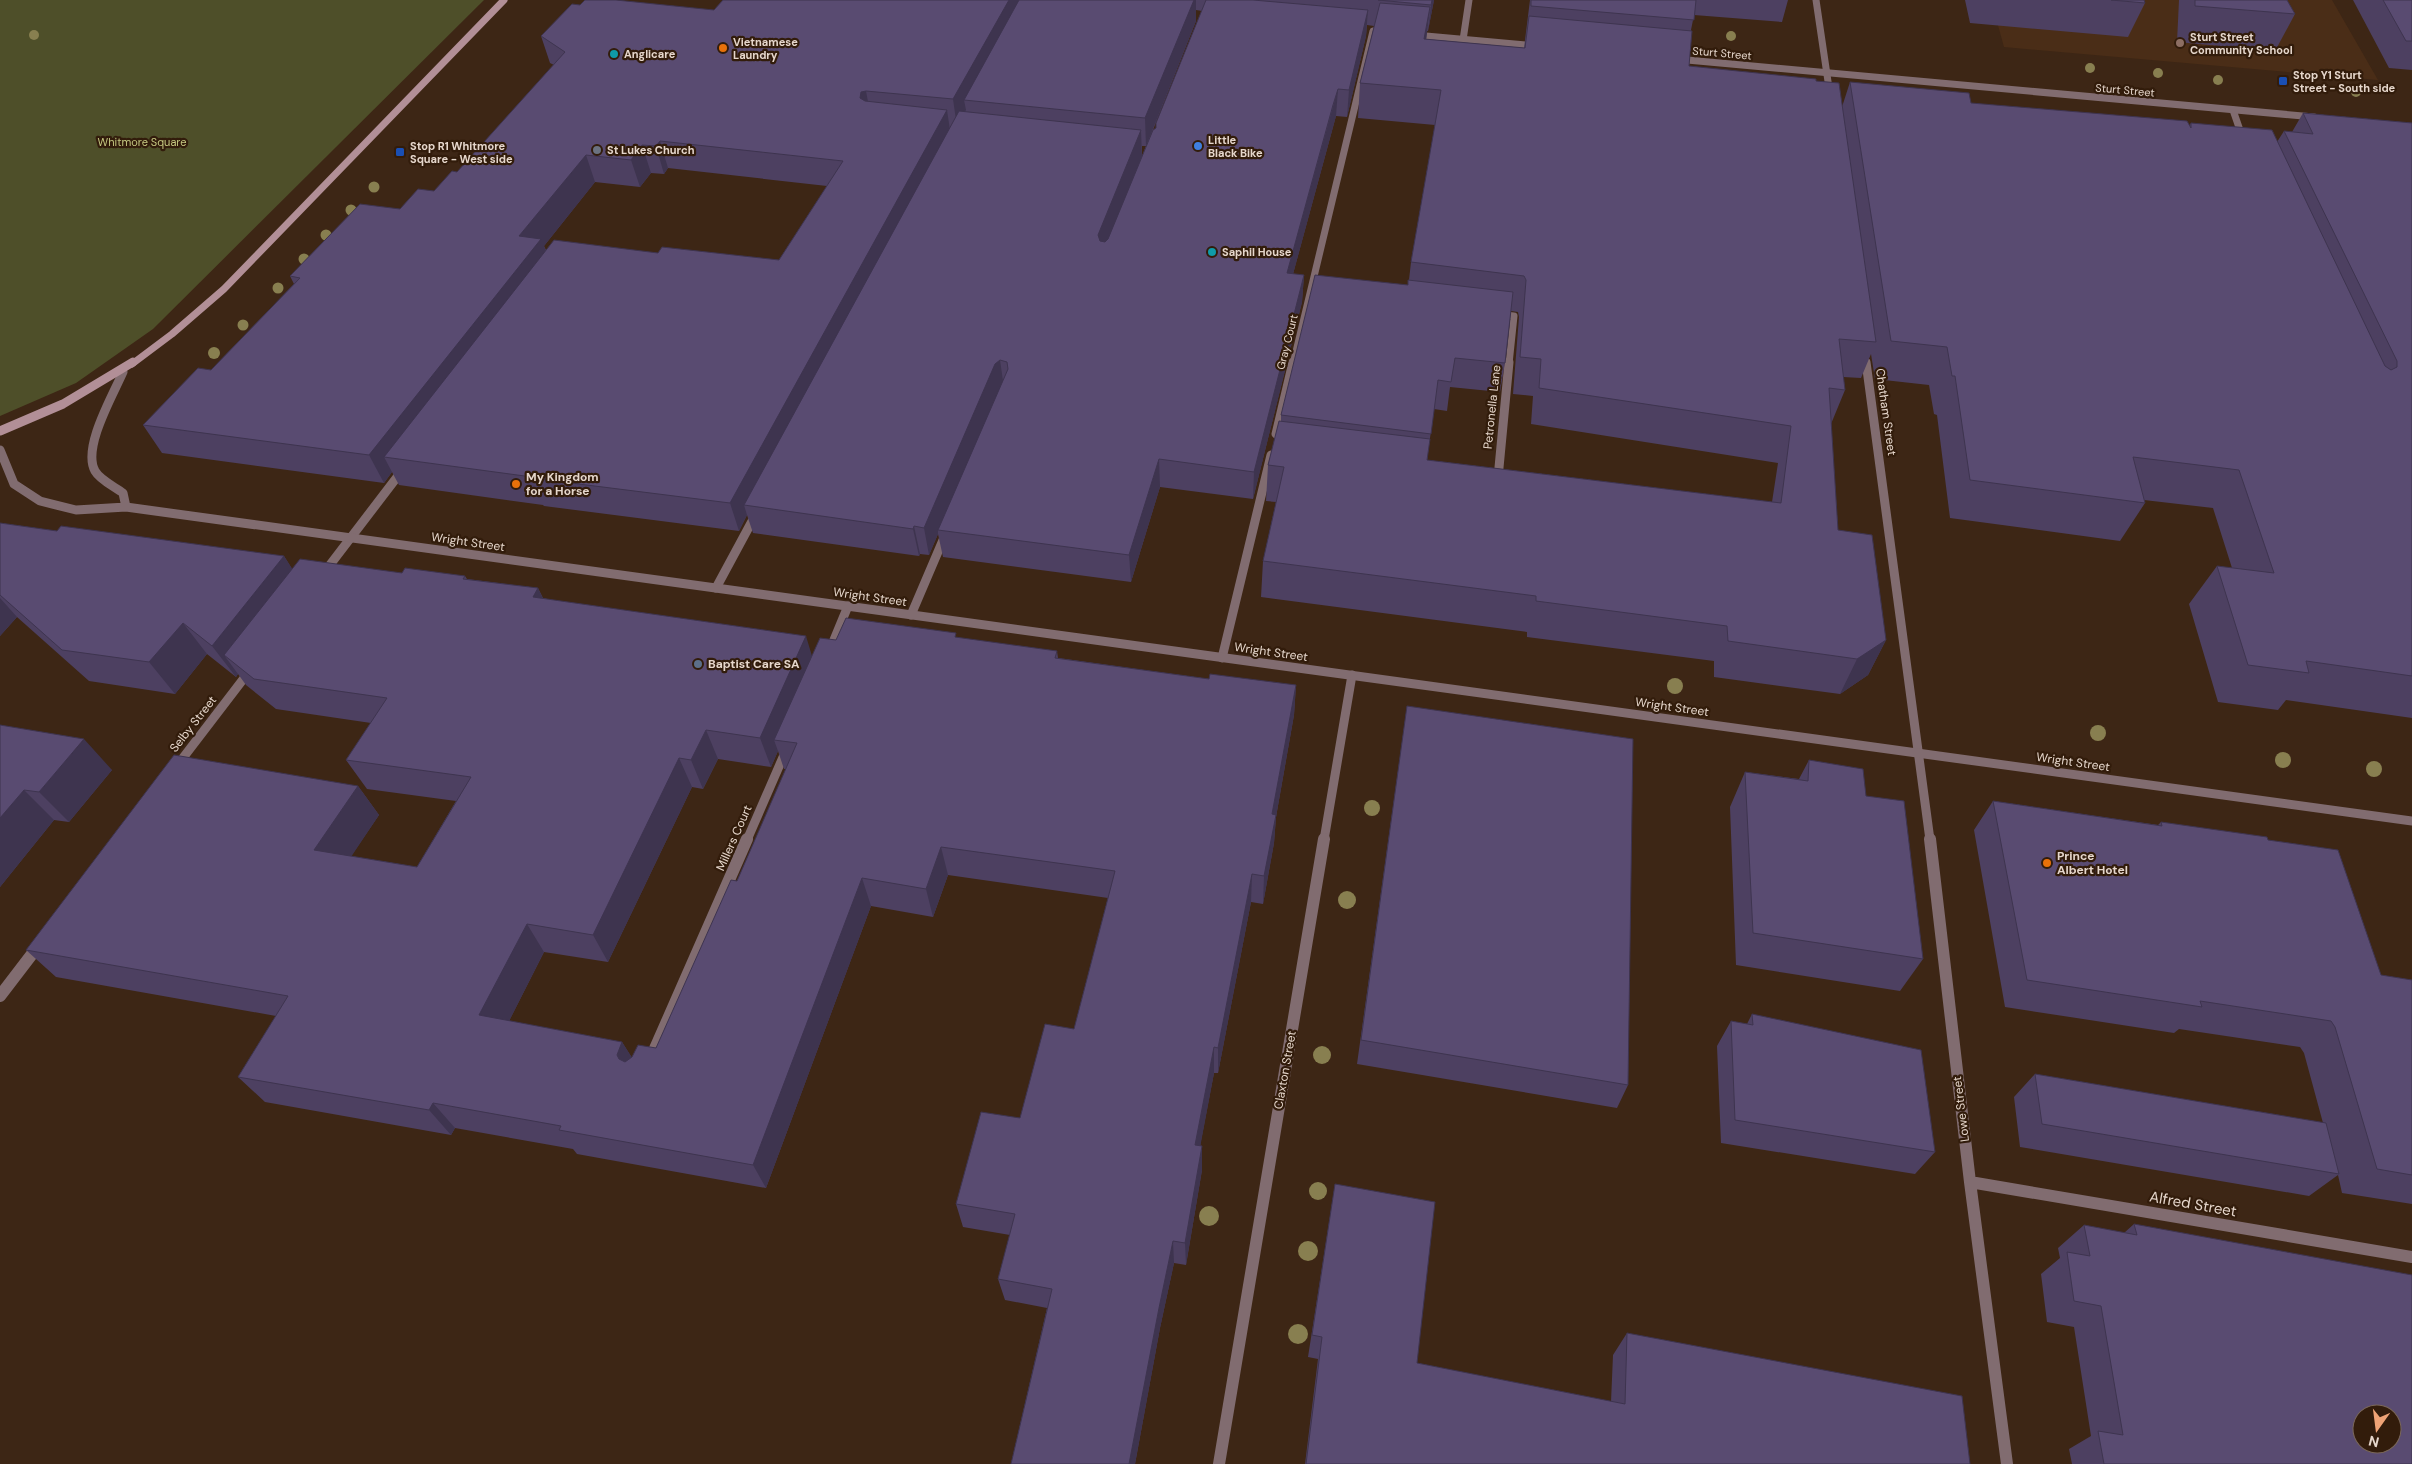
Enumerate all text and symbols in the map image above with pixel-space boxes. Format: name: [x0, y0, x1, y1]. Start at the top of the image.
place label: Sturt Street Community School: [2190, 30, 2293, 57]
place label: Vietnamese Laundry: [733, 35, 798, 62]
marker: Sturt Street Community School: [2174, 37, 2186, 49]
marker: Vietnamese Laundry: [717, 42, 729, 54]
street label: Sturt Street: [1692, 43, 1752, 63]
place label: Anglicare: [624, 47, 676, 61]
marker: Anglicare: [608, 48, 620, 60]
place label: Stop Y1 Sturt Street - South side: [2293, 68, 2396, 95]
marker: Stop Y1 Sturt Street - South side: [2277, 75, 2289, 87]
street label: Sturt Street: [2095, 80, 2155, 100]
place label: Little Black Bike: [1208, 133, 1263, 160]
park label: Whitmore Square: [98, 135, 186, 149]
place label: Stop R1 Whitmore Square - West side: [410, 139, 513, 166]
marker: Little Black Bike: [1192, 140, 1204, 152]
place label: St Lukes Church: [607, 143, 695, 157]
marker: St Lukes Church: [591, 144, 603, 156]
marker: Stop R1 Whitmore Square - West side: [394, 146, 406, 158]
place label: Saphil House: [1222, 245, 1292, 259]
marker: Saphil House: [1206, 246, 1218, 258]
street label: Gray Court: [1273, 313, 1301, 371]
street label: Petronella Lane: [1480, 364, 1504, 450]
street label: Chatham Street: [1872, 367, 1900, 457]
place label: My Kingdom for a Horse: [526, 469, 599, 499]
marker: My Kingdom for a Horse: [510, 478, 522, 490]
street label: Wright Street: [430, 529, 506, 555]
street label: Wright Street: [832, 584, 908, 610]
street label: Wright Street: [1233, 639, 1309, 665]
place label: Baptist Care SA: [708, 656, 800, 672]
marker: Baptist Care SA: [692, 658, 704, 670]
street label: Selby Street: [166, 692, 220, 755]
street label: Wright Street: [1634, 694, 1710, 720]
street label: Wright Street: [2035, 749, 2111, 775]
street label: Millers Court: [712, 802, 756, 873]
place label: Prince Albert Hotel: [2057, 848, 2128, 878]
marker: Prince Albert Hotel: [2041, 857, 2053, 869]
street label: Claxton Street: [1270, 1029, 1300, 1111]
street label: Lowe Street: [1949, 1075, 1973, 1143]
street label: Alfred Street: [2148, 1187, 2238, 1222]
north arrow: [2352, 1404, 2402, 1454]
text: N: [2367, 1432, 2381, 1452]

